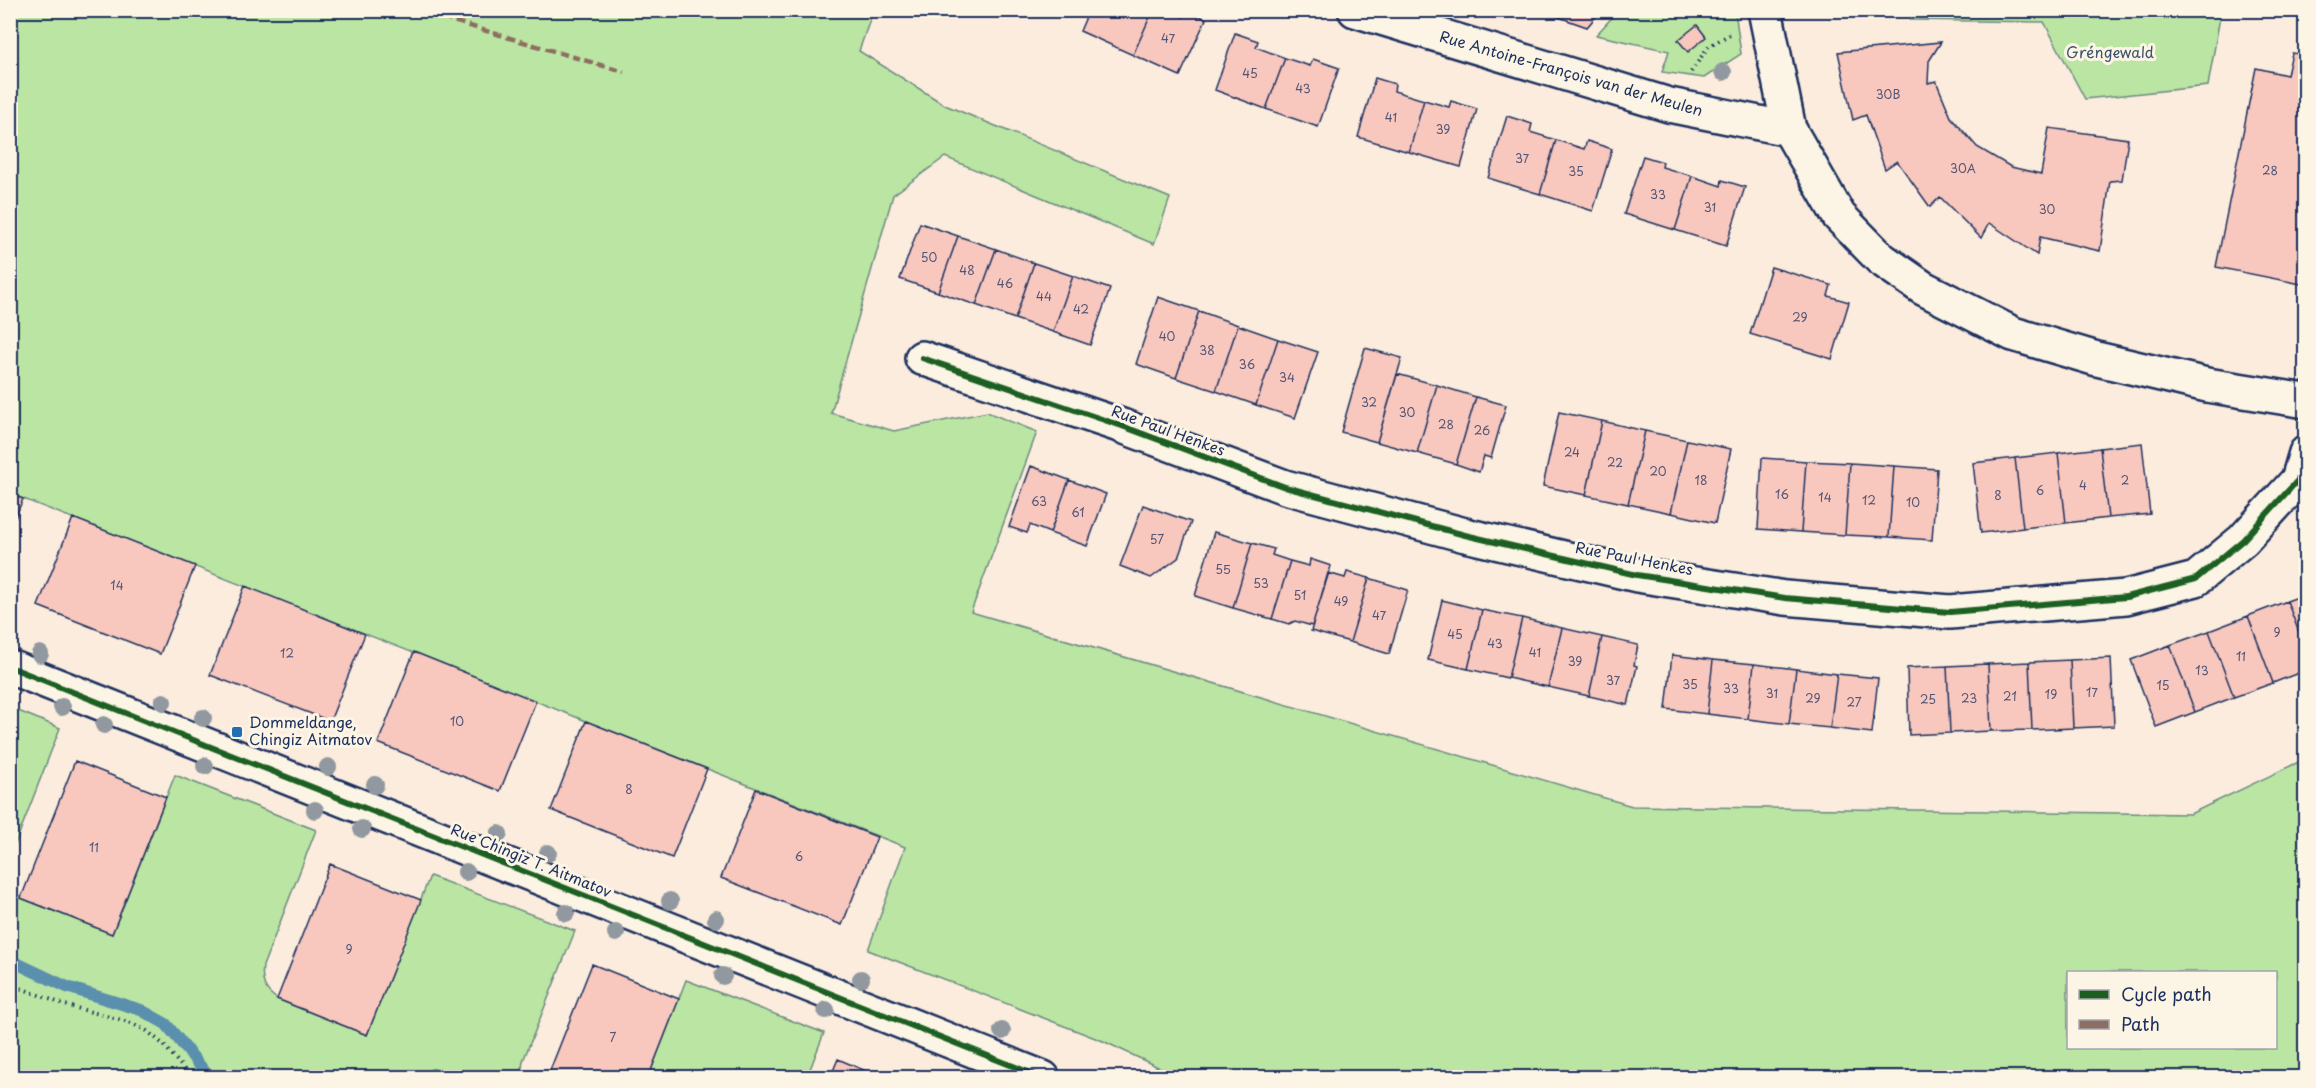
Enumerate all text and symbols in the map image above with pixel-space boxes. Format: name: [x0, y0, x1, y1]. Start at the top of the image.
street label: Rue Antoine-François van der Meulen: [1437, 24, 1706, 121]
house number: 47: [1161, 29, 1176, 47]
park label: Gréngewald: [2066, 40, 2154, 63]
house number: 45: [1242, 64, 1258, 82]
house number: 43: [1295, 79, 1311, 97]
house number: 30B: [1876, 85, 1900, 103]
house number: 41: [1385, 108, 1397, 126]
house number: 39: [1436, 120, 1450, 138]
house number: 37: [1515, 149, 1530, 167]
house number: 30A: [1950, 159, 1976, 177]
house number: 28: [2262, 161, 2278, 179]
house number: 35: [1568, 162, 1584, 180]
house number: 33: [1650, 185, 1666, 203]
house number: 31: [1704, 198, 1716, 216]
house number: 30: [2039, 200, 2056, 218]
house number: 50: [921, 248, 937, 266]
house number: 48: [959, 261, 975, 279]
house number: 46: [997, 274, 1013, 292]
house number: 44: [1036, 287, 1052, 305]
house number: 42: [1073, 300, 1089, 318]
house number: 29: [1792, 308, 1808, 326]
house number: 40: [1159, 327, 1176, 345]
house number: 38: [1199, 341, 1215, 359]
house number: 36: [1239, 355, 1255, 373]
house number: 34: [1279, 368, 1295, 386]
house number: 32: [1361, 393, 1377, 411]
street label: Rue Paul Henkes: [1108, 398, 1229, 461]
house number: 30: [1399, 403, 1416, 421]
house number: 28: [1438, 415, 1454, 433]
house number: 26: [1474, 421, 1490, 439]
house number: 24: [1564, 443, 1580, 461]
house number: 22: [1607, 453, 1623, 471]
house number: 20: [1649, 462, 1667, 480]
house number: 18: [1695, 471, 1707, 489]
house number: 2: [2121, 471, 2129, 489]
house number: 4: [2079, 476, 2087, 494]
house number: 6: [2036, 481, 2044, 499]
house number: 16: [1775, 485, 1789, 503]
house number: 8: [1994, 486, 2002, 504]
house number: 14: [1818, 488, 1832, 506]
house number: 12: [1862, 491, 1876, 509]
house number: 63: [1031, 492, 1047, 510]
house number: 10: [1906, 493, 1920, 511]
house number: 61: [1071, 503, 1085, 521]
house number: 57: [1150, 530, 1164, 548]
street label: Rue Paul Henkes: [1573, 535, 1695, 580]
house number: 55: [1215, 560, 1231, 578]
house number: 53: [1253, 574, 1269, 592]
house number: 14: [110, 576, 124, 594]
house number: 51: [1294, 586, 1306, 604]
house number: 49: [1334, 592, 1348, 610]
house number: 47: [1372, 606, 1387, 624]
house number: 9: [2273, 623, 2281, 641]
house number: 45: [1447, 625, 1463, 643]
house number: 43: [1487, 634, 1503, 652]
house number: 41: [1529, 643, 1541, 661]
house number: 12: [280, 644, 294, 662]
house number: 11: [2236, 647, 2246, 665]
house number: 39: [1568, 652, 1582, 670]
house number: 13: [2195, 661, 2209, 679]
house number: 37: [1606, 671, 1621, 689]
house number: 35: [1682, 675, 1698, 693]
house number: 15: [2156, 676, 2170, 694]
house number: 33: [1723, 679, 1739, 697]
house number: 17: [2086, 683, 2098, 701]
house number: 31: [1766, 684, 1778, 702]
house number: 19: [2045, 685, 2057, 703]
house number: 21: [2003, 687, 2017, 705]
house number: 29: [1805, 689, 1821, 707]
house number: 23: [1961, 689, 1977, 707]
house number: 25: [1920, 690, 1936, 708]
house number: 27: [1847, 693, 1862, 711]
place label: Dommeldange, Chingiz Aitmatov: [249, 710, 373, 750]
house number: 10: [450, 712, 464, 730]
marker: Dommeldange, Chingiz Aitmatov: [230, 725, 244, 739]
house number: 8: [625, 780, 633, 798]
street label: Rue Chingiz T. Aitmatov: [448, 817, 616, 903]
house number: 11: [89, 838, 99, 856]
house number: 6: [795, 847, 803, 865]
house number: 9: [345, 940, 353, 958]
legend: [2067, 971, 2277, 1049]
text: Cycle path: [2121, 980, 2212, 1007]
text: Path: [2121, 1010, 2160, 1037]
house number: 7: [610, 1028, 617, 1046]

